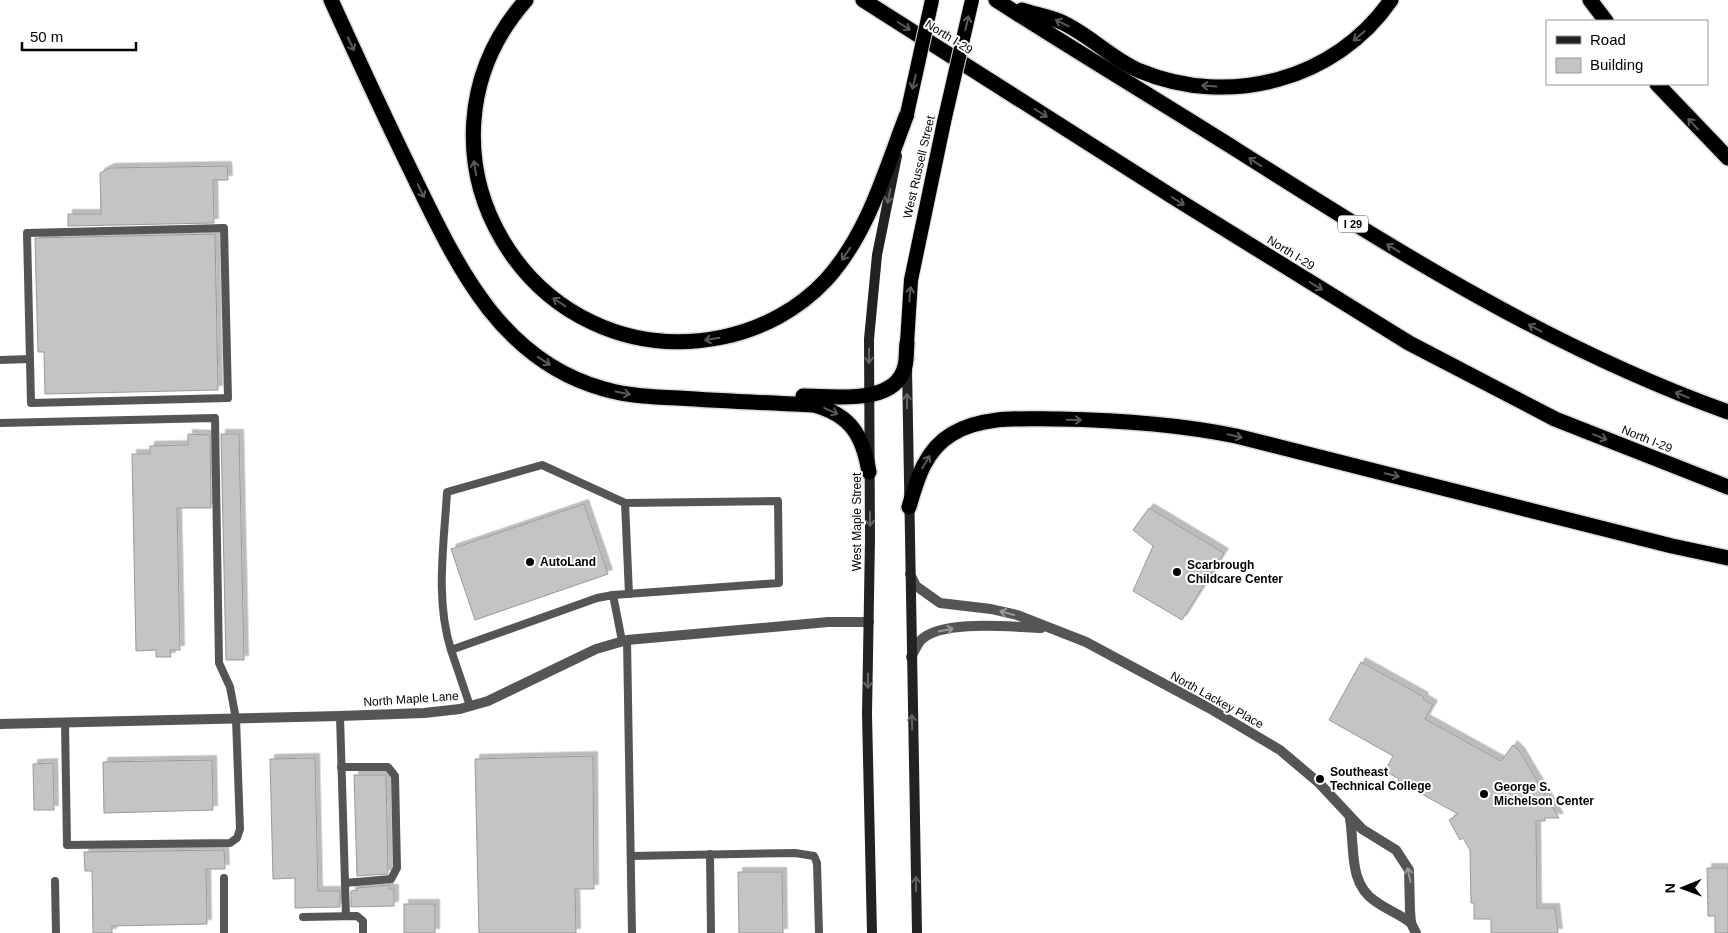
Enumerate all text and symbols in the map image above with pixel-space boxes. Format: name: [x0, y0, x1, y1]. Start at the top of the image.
one-way arrow: [963, 16, 972, 32]
street label: North I-29: [923, 17, 976, 57]
one-way arrow: [1055, 18, 1070, 27]
scale bar: [22, 20, 136, 52]
legend: [1546, 20, 1708, 85]
one-way arrow: [897, 21, 911, 31]
text: 50 m: [30, 28, 63, 45]
one-way arrow: [1352, 31, 1365, 42]
text: Road: [1590, 31, 1626, 48]
one-way arrow: [347, 36, 357, 51]
text: Building: [1590, 56, 1643, 73]
one-way arrow: [909, 73, 918, 89]
one-way arrow: [1201, 82, 1217, 91]
one-way arrow: [1034, 108, 1048, 119]
street label: West Russell Street: [900, 114, 938, 220]
one-way arrow: [1687, 117, 1699, 130]
one-way arrow: [1249, 157, 1263, 167]
one-way arrow: [470, 160, 480, 176]
one-way arrow: [416, 183, 426, 198]
one-way arrow: [884, 187, 893, 203]
one-way arrow: [1171, 196, 1185, 206]
road number: I 29: [1338, 215, 1368, 232]
street label: North I-29: [1265, 233, 1318, 273]
one-way arrow: [1386, 243, 1400, 253]
one-way arrow: [840, 247, 850, 261]
one-way arrow: [1309, 282, 1323, 292]
one-way arrow: [905, 286, 915, 302]
one-way arrow: [552, 297, 566, 307]
one-way arrow: [1527, 323, 1542, 333]
one-way arrow: [705, 334, 721, 344]
one-way arrow: [864, 348, 874, 364]
one-way arrow: [537, 356, 551, 366]
one-way arrow: [614, 389, 630, 398]
one-way arrow: [1675, 389, 1690, 398]
one-way arrow: [902, 394, 912, 410]
one-way arrow: [823, 407, 838, 416]
one-way arrow: [1065, 415, 1081, 425]
street label: North I-29: [1620, 423, 1675, 456]
one-way arrow: [1226, 432, 1242, 441]
one-way arrow: [1592, 433, 1608, 442]
one-way arrow: [922, 455, 932, 469]
one-way arrow: [1384, 471, 1400, 481]
street label: West Maple Street: [850, 472, 864, 571]
one-way arrow: [865, 511, 874, 527]
place label: AutoLand: [540, 555, 596, 569]
marker: AutoLand: [524, 556, 536, 568]
place label: Scarbrough Childcare Center: [1187, 558, 1283, 586]
marker: Scarbrough Childcare Center: [1171, 566, 1183, 578]
one-way arrow: [1000, 608, 1016, 617]
one-way arrow: [938, 624, 954, 634]
street label: North Lackey Place: [1168, 669, 1266, 732]
one-way arrow: [863, 673, 873, 689]
street label: North Maple Lane: [363, 689, 459, 709]
one-way arrow: [907, 714, 917, 730]
place label: Southeast Technical College: [1330, 765, 1431, 793]
marker: Southeast Technical College: [1314, 773, 1326, 785]
place label: George S. Michelson Center: [1494, 780, 1594, 808]
marker: George S. Michelson Center: [1478, 788, 1490, 800]
north arrow: [1658, 863, 1708, 913]
one-way arrow: [1403, 868, 1413, 884]
one-way arrow: [911, 877, 920, 893]
text: N: [1662, 883, 1678, 893]

